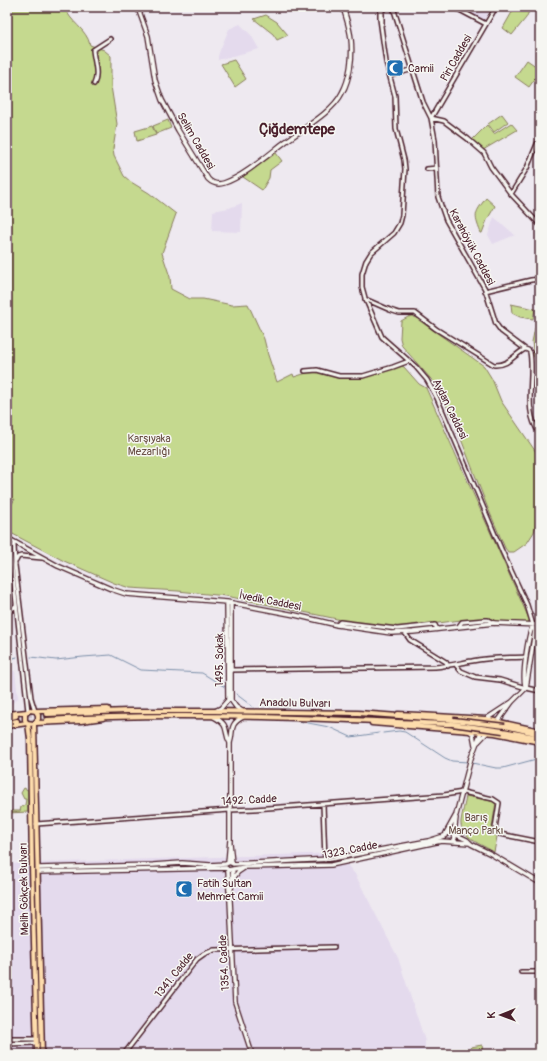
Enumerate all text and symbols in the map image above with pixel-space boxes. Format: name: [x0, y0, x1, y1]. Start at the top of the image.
street label: Piri Caddesi: [438, 32, 474, 84]
mosque icon: Camii: [385, 58, 405, 78]
place label: Camii: [408, 62, 434, 75]
street label: Selim Caddesi: [175, 110, 217, 172]
district label: Çiğdemtepe: [259, 120, 336, 139]
street label: Karahöyük Caddesi: [446, 207, 498, 287]
street label: Aydan Caddesi: [430, 377, 470, 441]
park label: Karşıyaka Mezarlığı: [127, 432, 171, 458]
street label: İvedik Caddesi: [238, 589, 302, 613]
street label: 1495. Sokak: [213, 633, 226, 687]
street label: Anadolu Bulvarı: [259, 696, 331, 710]
street label: 1492. Cadde: [221, 792, 278, 808]
park label: Barış Manço Parkı: [448, 811, 504, 837]
street label: 1323. Cadde: [322, 838, 379, 862]
street label: Melih Gökçek Bulvarı: [17, 842, 31, 936]
place label: Fatih Sultan Mehmet Camii: [197, 877, 263, 903]
mosque icon: Fatih Sultan Mehmet Camii: [174, 879, 194, 899]
street label: 1354. Cadde: [216, 934, 232, 991]
street label: 1341. Cadde: [152, 949, 196, 1000]
north arrow: [481, 995, 521, 1035]
text: K: [485, 1011, 498, 1019]

